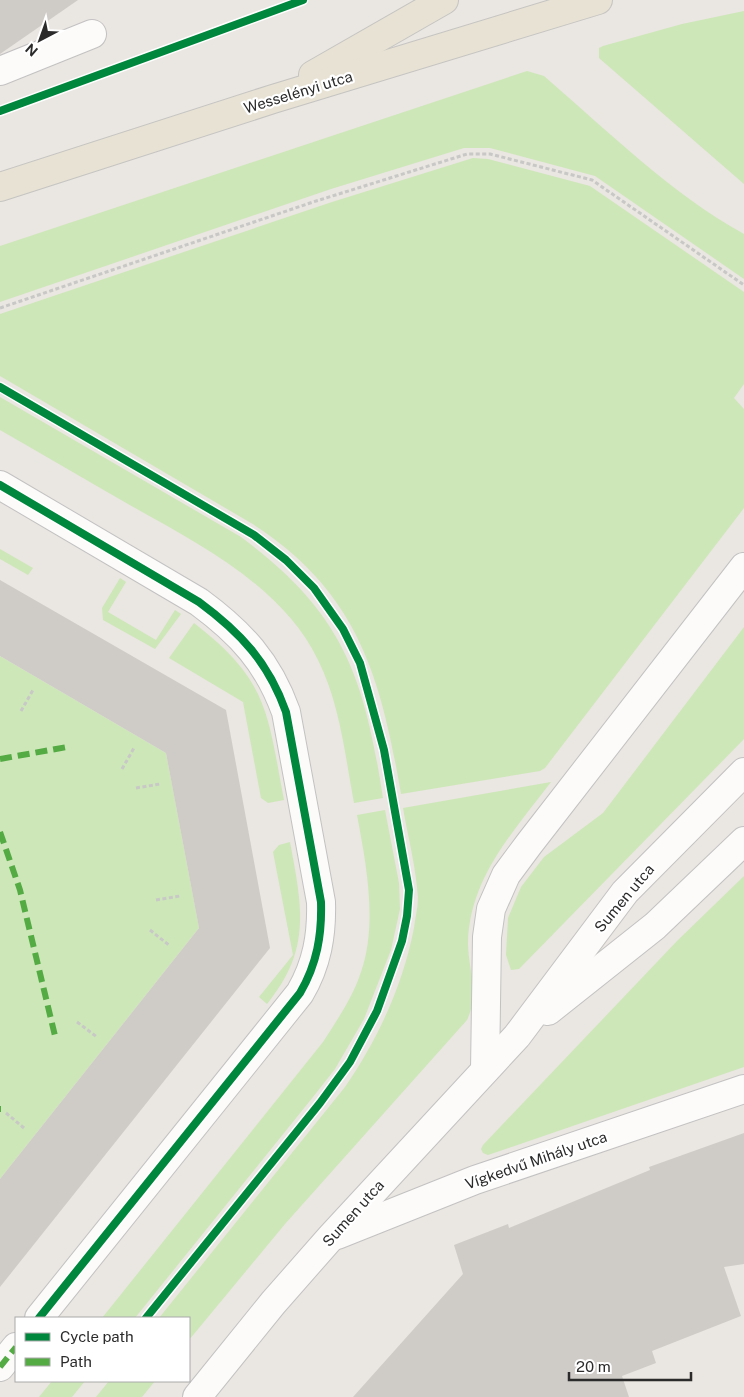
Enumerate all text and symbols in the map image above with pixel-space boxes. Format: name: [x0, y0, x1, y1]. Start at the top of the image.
north arrow: [15, 15, 65, 65]
text: N: [22, 40, 41, 59]
street label: Wesselényi utca: [242, 67, 354, 117]
street label: Sumen utca: [591, 861, 657, 935]
street label: Vígkedvű Mihály utca: [463, 1128, 609, 1192]
street label: Sumen utca: [319, 1176, 387, 1250]
legend: [15, 1317, 190, 1382]
text: Cycle path: [60, 1328, 134, 1345]
scale bar: [569, 1350, 692, 1382]
text: Path: [60, 1353, 92, 1370]
text: 20 m: [576, 1358, 611, 1375]

